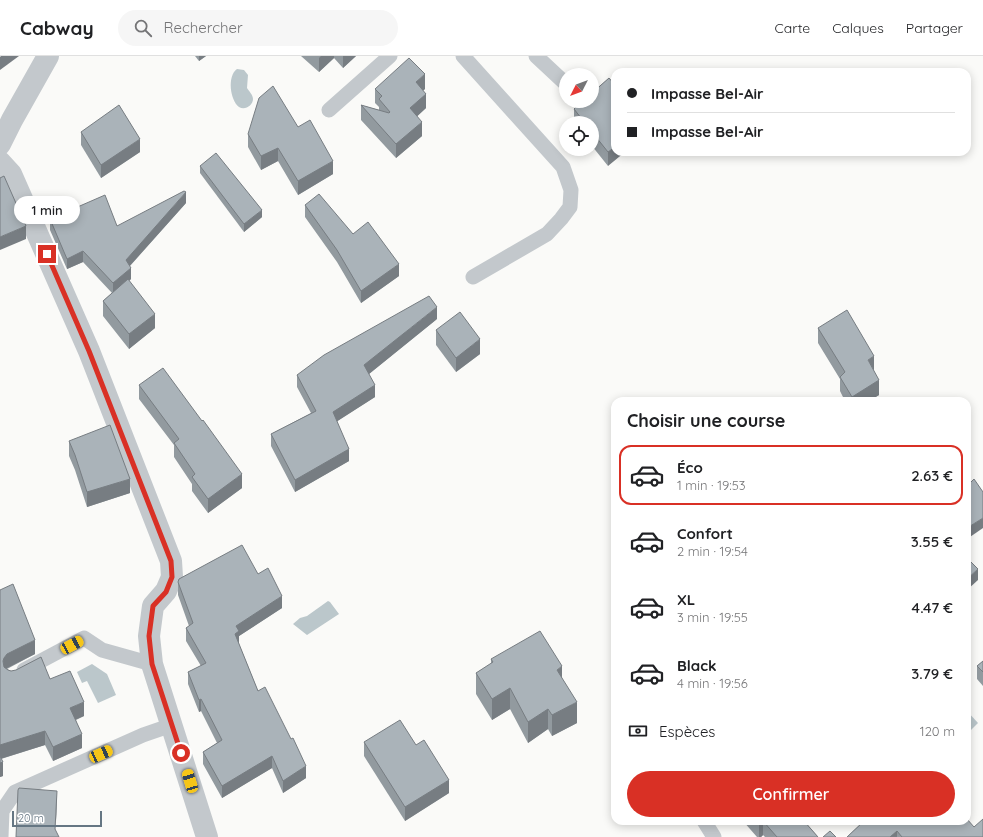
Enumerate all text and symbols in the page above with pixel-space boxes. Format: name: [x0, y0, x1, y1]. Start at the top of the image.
search box: [118, 10, 398, 46]
text: Cabway: [20, 16, 94, 40]
icon: search: [132, 17, 154, 39]
text: Rechercher: [164, 18, 243, 37]
text: Carte: [775, 19, 810, 37]
text: Calques: [832, 19, 884, 37]
text: Partager: [906, 19, 963, 37]
north arrow: [559, 68, 599, 108]
map controls: [559, 68, 599, 156]
text: Impasse Bel-Air: [651, 84, 764, 103]
button: locate: [559, 116, 599, 156]
text: Impasse Bel-Air: [651, 122, 764, 141]
callout: 1 min: [14, 196, 80, 224]
text: 1 min: [31, 202, 63, 218]
route end: [38, 245, 56, 263]
text: Choisir une course: [627, 409, 785, 432]
icon: car: [629, 457, 665, 493]
text: Éco: [677, 458, 703, 477]
text: 2.63 €: [911, 466, 953, 485]
text: 1 min · 19:53: [677, 477, 746, 493]
icon: car: [629, 523, 665, 559]
text: Confort: [677, 524, 733, 543]
text: 3.55 €: [911, 532, 953, 551]
text: 2 min · 19:54: [677, 543, 748, 559]
icon: car: [629, 589, 665, 625]
text: XL: [677, 590, 695, 609]
text: 4.47 €: [912, 598, 953, 617]
text: 3 min · 19:55: [677, 609, 748, 625]
car: [59, 634, 85, 656]
icon: car: [629, 655, 665, 691]
text: Black: [677, 656, 717, 675]
text: 3.79 €: [911, 664, 953, 683]
text: 4 min · 19:56: [677, 675, 748, 691]
icon: cash: [627, 720, 649, 742]
text: Espèces: [659, 722, 715, 741]
text: 120 m: [920, 723, 955, 739]
car: [88, 744, 114, 764]
route start: [172, 744, 190, 762]
car: [181, 768, 199, 794]
button: Confirmer: [627, 771, 955, 817]
scale bar: [12, 809, 102, 828]
text: 20 m: [18, 811, 44, 825]

